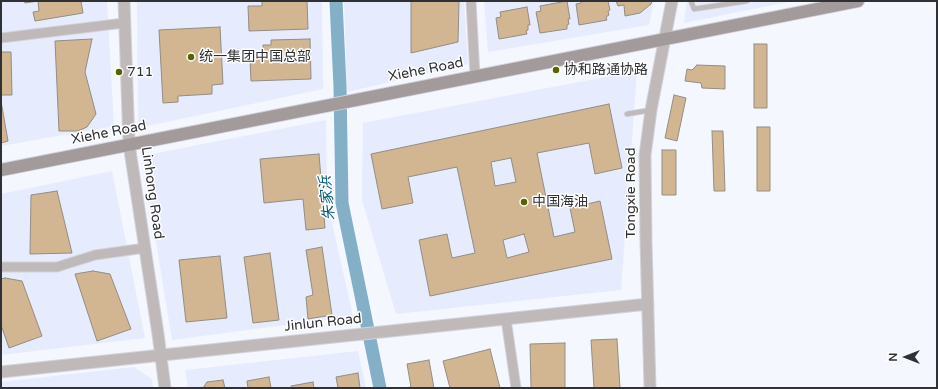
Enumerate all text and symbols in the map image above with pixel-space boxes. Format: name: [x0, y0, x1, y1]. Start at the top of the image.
place label: 统一集团中国总部: [199, 49, 311, 65]
marker: 统一集团中国总部: [186, 52, 196, 62]
street label: Xiehe Road: [387, 54, 465, 86]
place label: 协和路通协路: [564, 62, 648, 78]
place label: 711: [127, 64, 153, 80]
marker: 协和路通协路: [551, 65, 561, 75]
marker: 711: [114, 67, 124, 77]
street label: Xiehe Road: [70, 117, 148, 149]
street label: Linhong Road: [137, 146, 167, 240]
street label: Tongxie Road: [623, 147, 639, 239]
water label: 朱家浜: [317, 175, 339, 221]
place label: 中国海油: [532, 194, 588, 210]
marker: 中国海油: [519, 197, 529, 207]
street label: Jinlun Road: [283, 311, 363, 335]
north arrow: [886, 337, 926, 377]
text: N: [887, 353, 900, 361]

